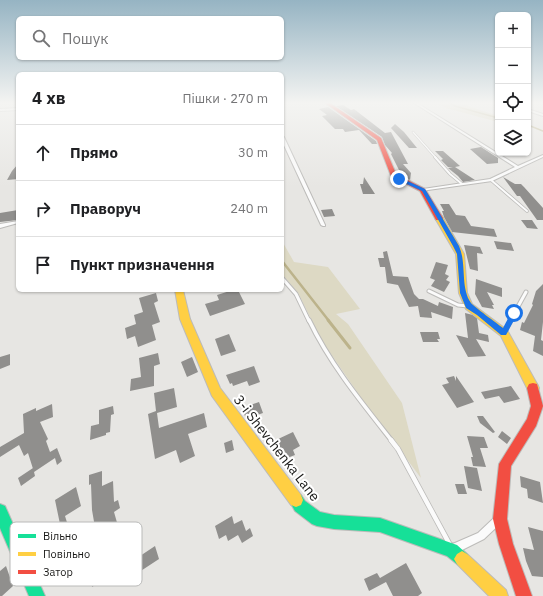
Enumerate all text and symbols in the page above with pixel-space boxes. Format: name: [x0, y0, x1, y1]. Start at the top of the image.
map controls: [495, 12, 531, 156]
button: +: [495, 12, 531, 48]
search box: [16, 16, 284, 60]
icon: search: [30, 27, 52, 49]
text: Пошук: [62, 29, 109, 48]
button: −: [495, 48, 531, 84]
button: locate: [495, 84, 531, 120]
text: 4 хв: [32, 87, 66, 109]
text: Пішки · 270 m: [182, 90, 268, 107]
button: layers: [495, 120, 531, 156]
icon: ahead: [32, 142, 54, 164]
text: Прямо: [70, 143, 118, 162]
text: 30 m: [238, 144, 268, 161]
route end: [390, 170, 408, 188]
icon: right: [32, 198, 54, 220]
text: Праворуч: [70, 199, 141, 218]
text: 240 m: [230, 200, 268, 217]
icon: arrive: [32, 254, 54, 276]
text: Пункт призначення: [70, 255, 215, 274]
route start: [505, 304, 523, 322]
street label: 3-i Shevchenka Lane: [230, 391, 324, 505]
legend: [10, 522, 142, 586]
text: Вільно: [43, 529, 78, 543]
text: Повільно: [43, 547, 90, 561]
text: Затор: [43, 565, 73, 579]

